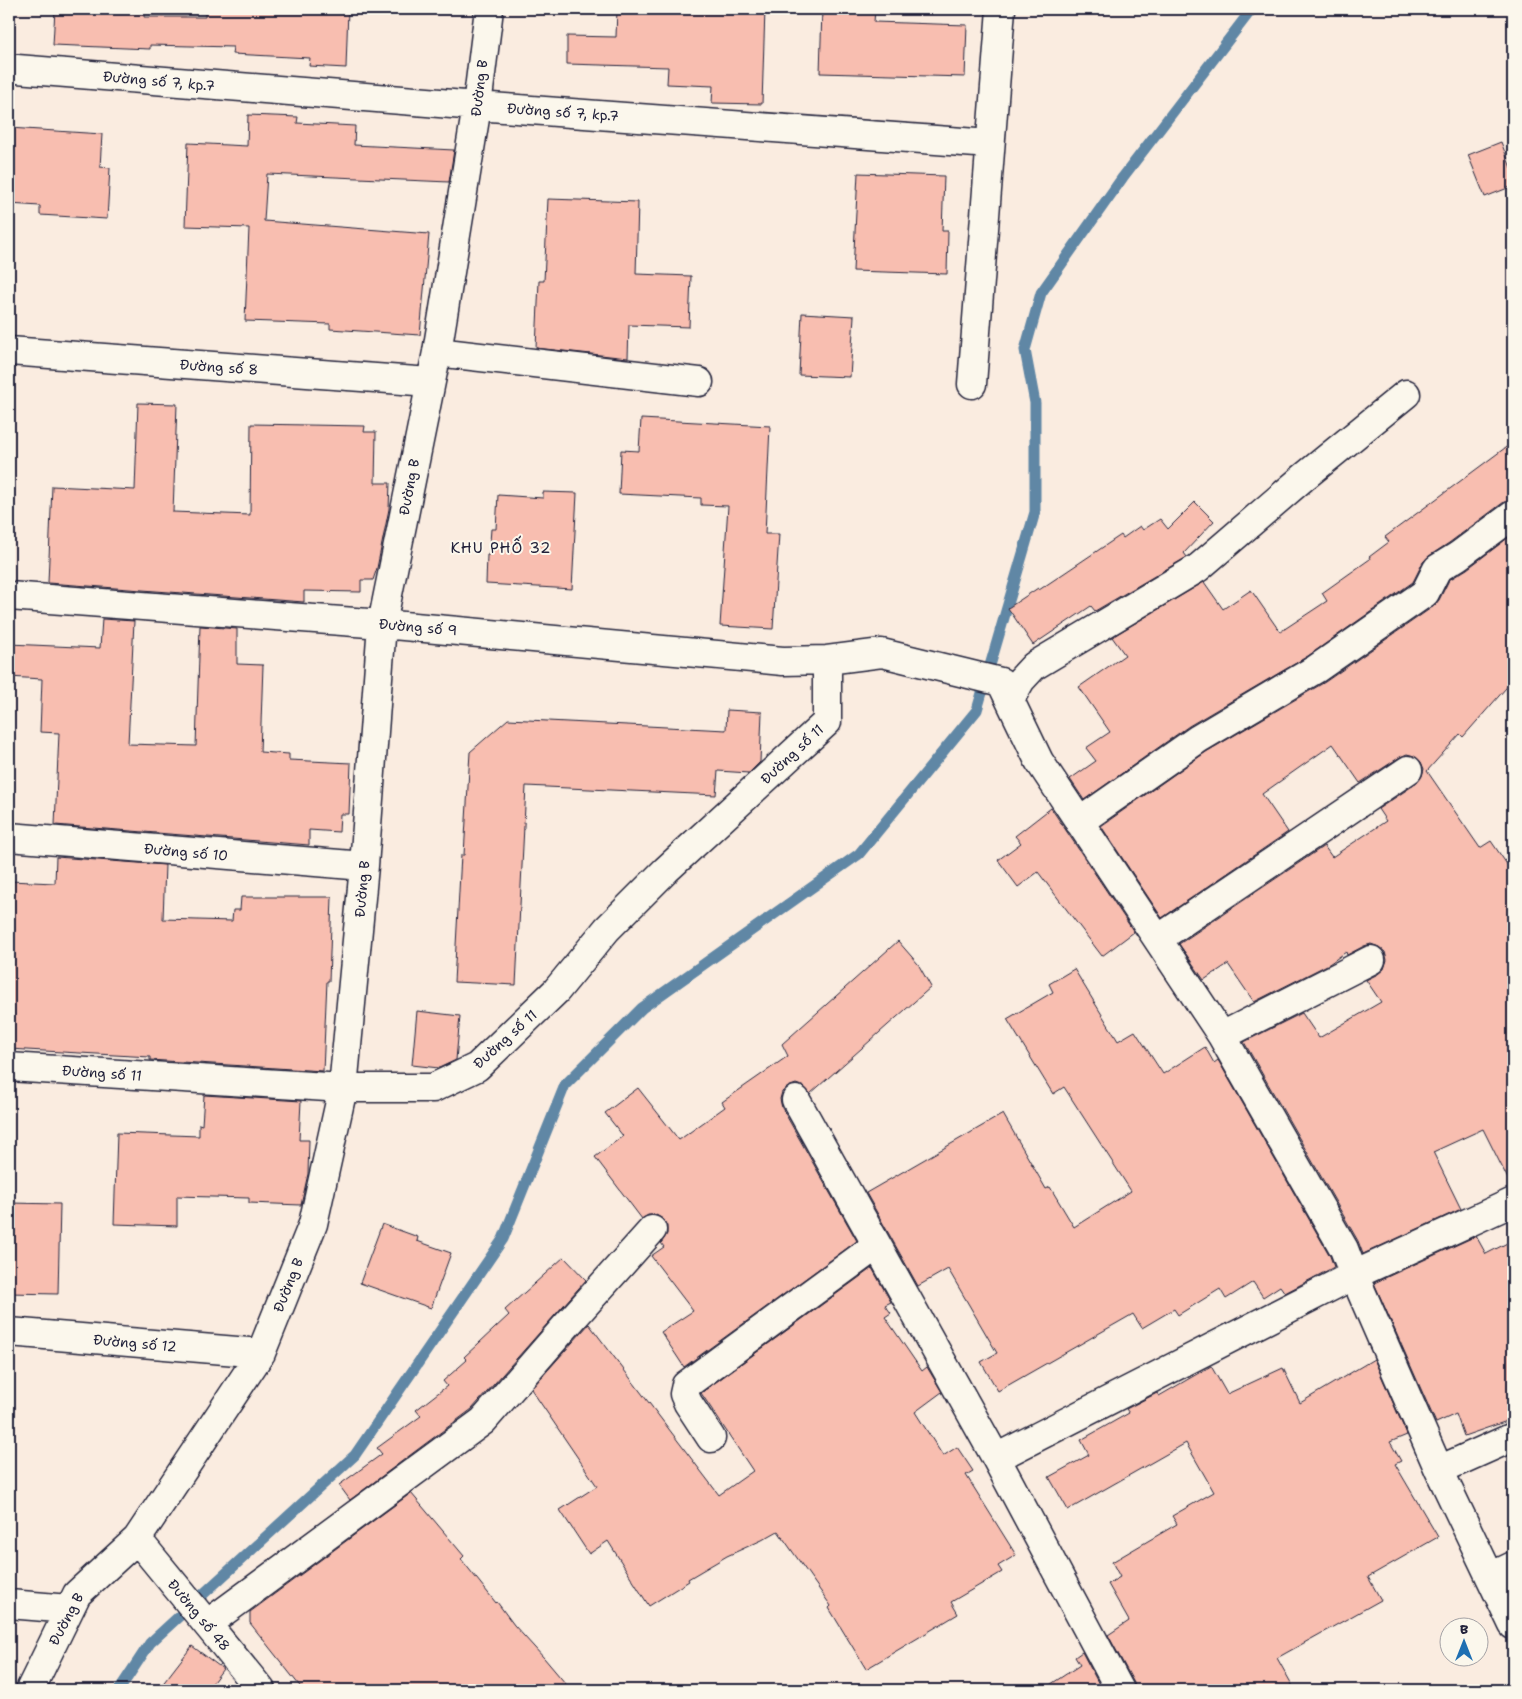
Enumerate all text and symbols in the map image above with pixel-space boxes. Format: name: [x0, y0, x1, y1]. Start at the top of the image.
street label: Đường B: [467, 59, 491, 117]
street label: Đường số 7, kp.7: [102, 67, 216, 95]
street label: Đường số 7, kp.7: [506, 99, 620, 125]
street label: Đường số 8: [179, 355, 259, 379]
street label: Đường B: [395, 457, 423, 517]
district label: KHU PHỐ 32: [451, 535, 551, 558]
street label: Đường số 9: [378, 615, 458, 639]
street label: Đường số 11: [757, 720, 827, 788]
street label: Đường số 10: [143, 839, 229, 865]
street label: Đường B: [351, 860, 373, 918]
street label: Đường số 11: [469, 1006, 541, 1072]
street label: Đường số 11: [62, 1061, 142, 1085]
street label: Đường B: [269, 1255, 307, 1315]
street label: Đường số 12: [93, 1330, 177, 1356]
street label: Đường số 48: [164, 1576, 234, 1654]
street label: Đường B: [45, 1590, 87, 1648]
north arrow: [1440, 1616, 1490, 1666]
text: B: [1460, 1620, 1469, 1638]

